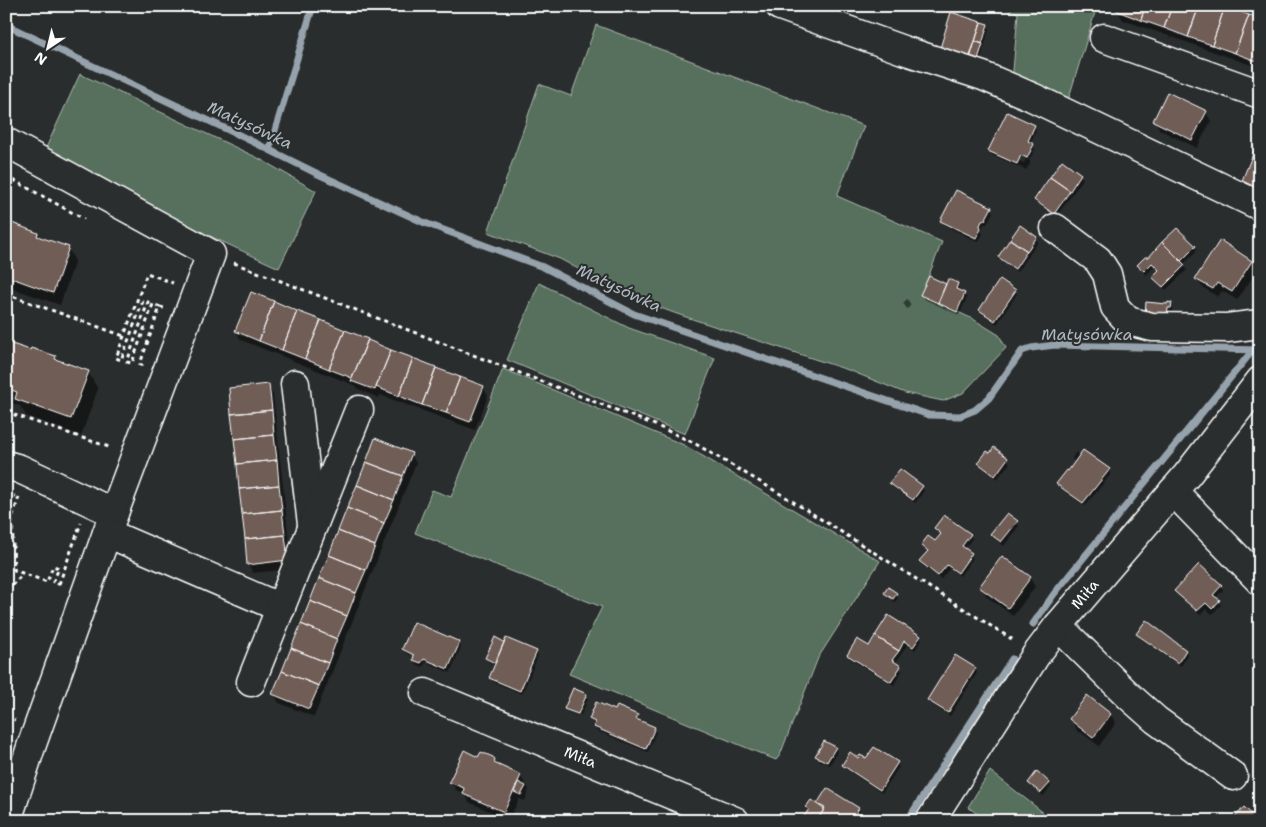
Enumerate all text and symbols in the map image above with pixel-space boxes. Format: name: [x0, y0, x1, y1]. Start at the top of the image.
north arrow: [22, 22, 72, 72]
text: N: [31, 48, 50, 69]
water label: Matysówka: [204, 96, 296, 154]
water label: Matysówka: [573, 259, 665, 317]
water label: Matysówka: [1041, 324, 1133, 345]
street label: Miła: [1067, 575, 1104, 613]
street label: Miła: [561, 742, 600, 773]

